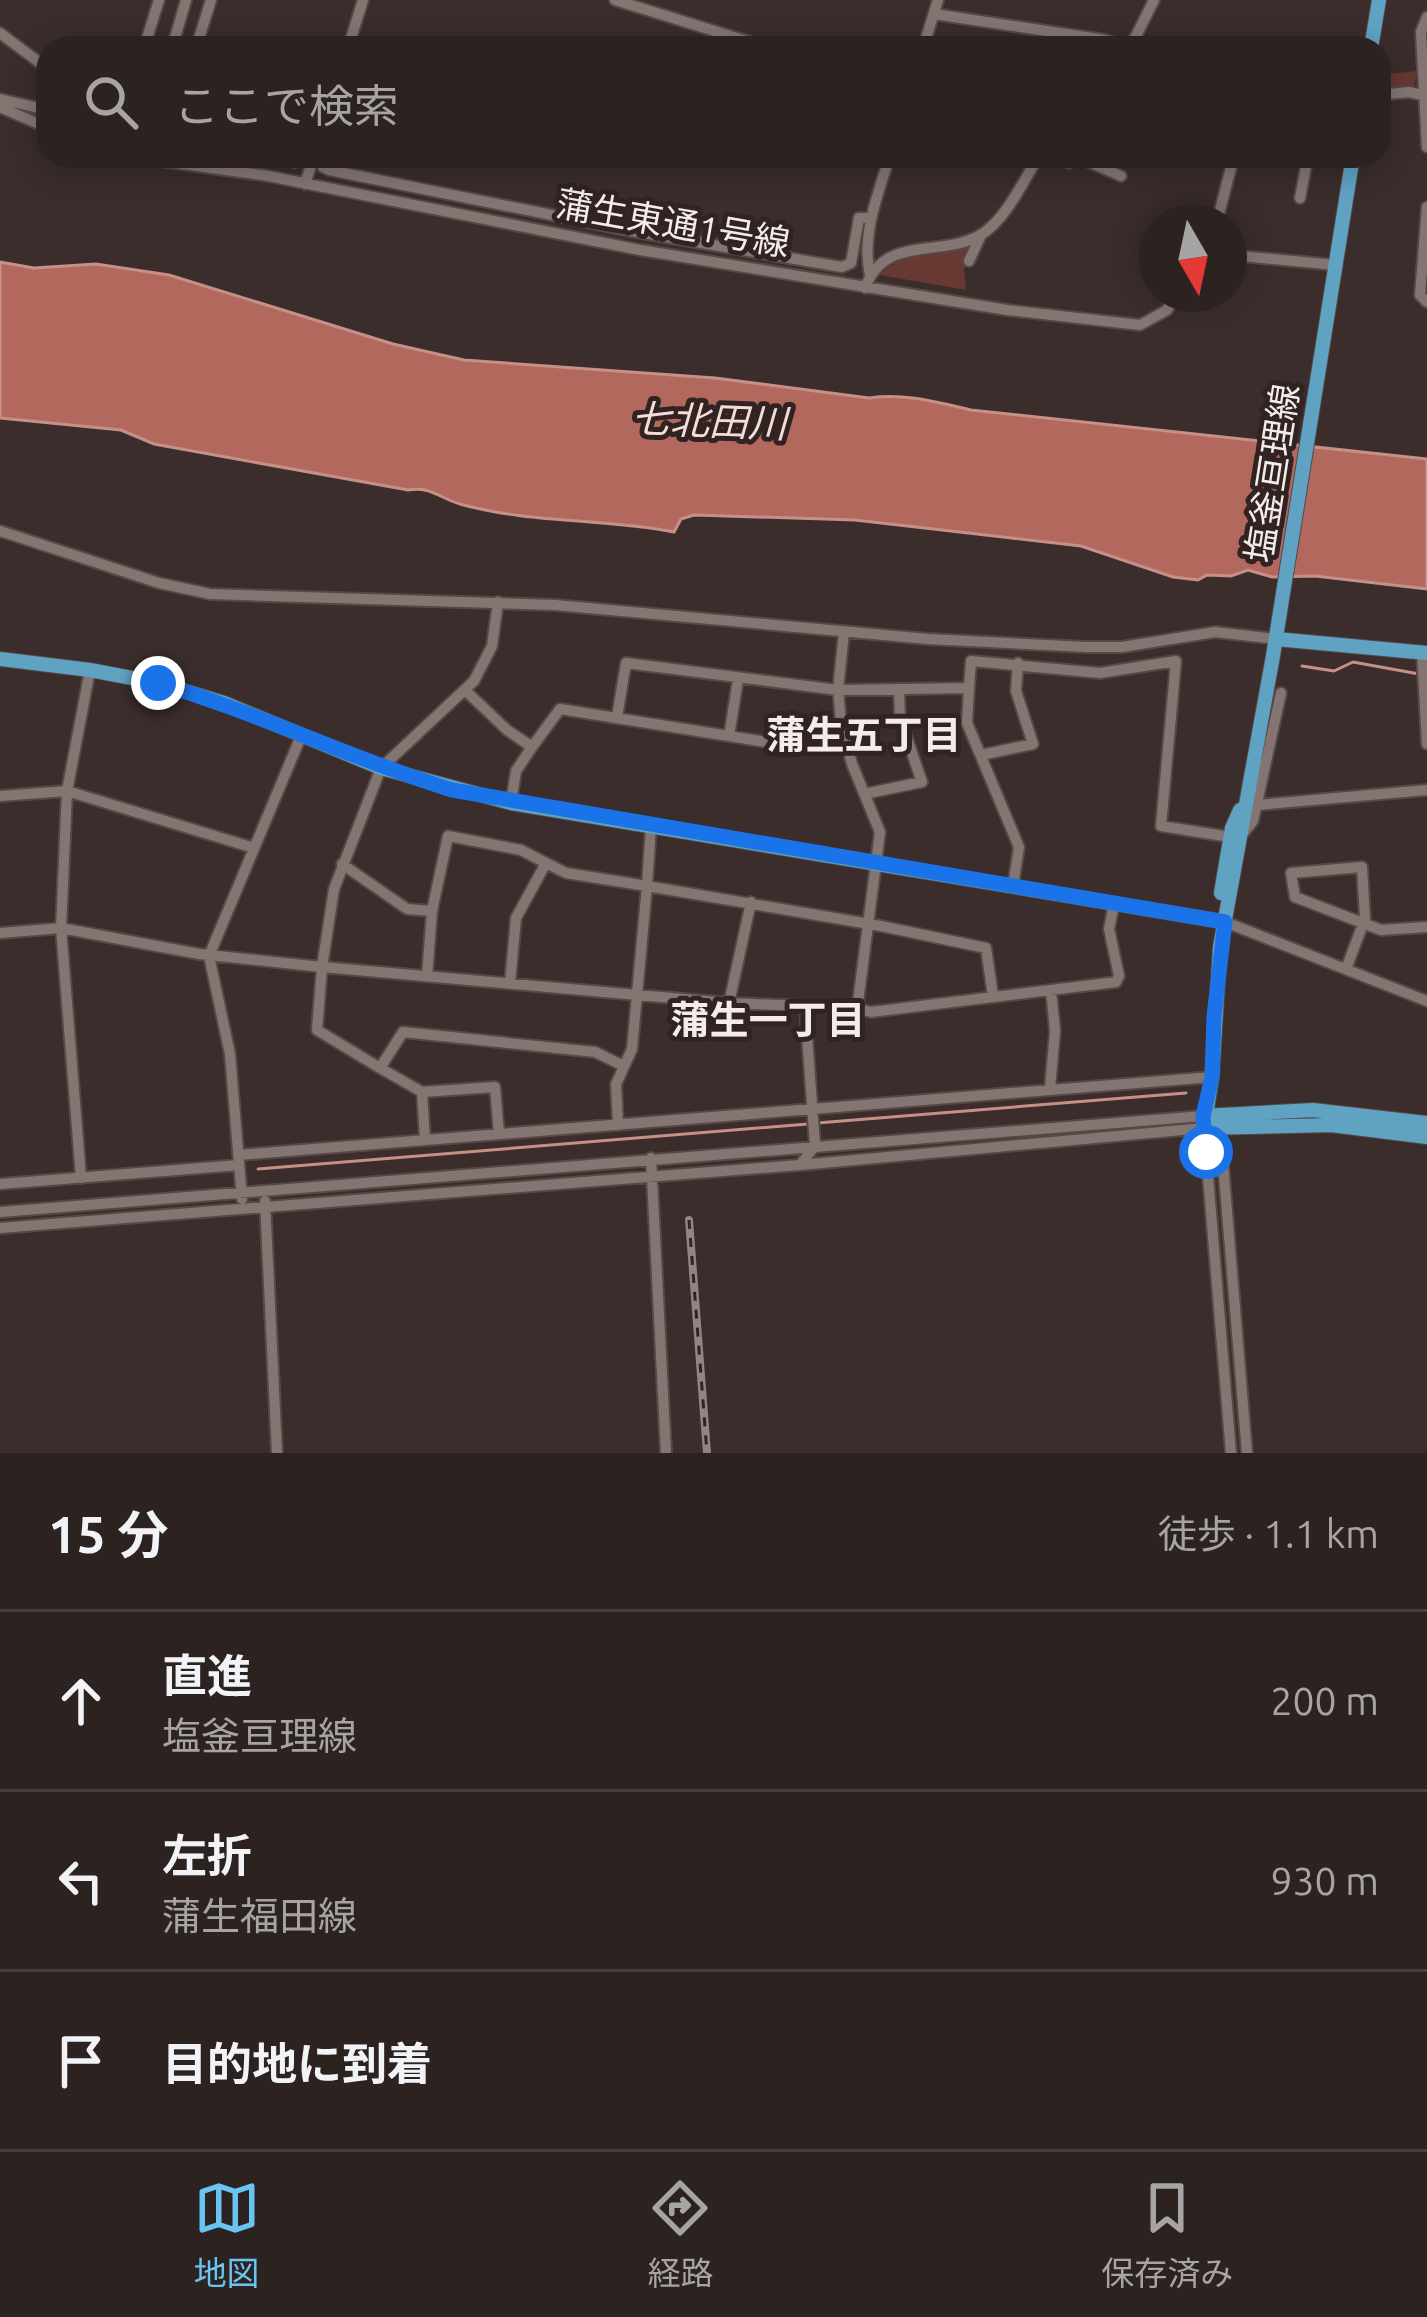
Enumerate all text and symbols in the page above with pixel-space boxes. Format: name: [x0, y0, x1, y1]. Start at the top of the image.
search box: [36, 36, 1391, 168]
icon: search: [78, 69, 144, 135]
text: ここで検索: [174, 80, 399, 131]
street label: 蒲生東通1号線: [553, 182, 793, 263]
north arrow: [1139, 204, 1247, 312]
street label: 塩釜亘理線: [1237, 381, 1306, 565]
water label: 七北田川: [630, 396, 792, 445]
route end: [131, 656, 185, 710]
district label: 蒲生五丁目: [766, 713, 962, 756]
district label: 蒲生一丁目: [670, 998, 866, 1041]
route start: [1179, 1125, 1233, 1179]
text: 15 分: [48, 1505, 169, 1563]
text: 徒歩 · 1.1 km: [1158, 1512, 1379, 1555]
text: 直進: [162, 1650, 252, 1701]
icon: ahead: [48, 1668, 114, 1734]
text: 200 m: [1270, 1679, 1379, 1722]
text: 塩釜亘理線: [162, 1714, 357, 1757]
text: 左折: [162, 1830, 252, 1881]
icon: left: [48, 1848, 114, 1914]
text: 930 m: [1270, 1859, 1379, 1902]
text: 蒲生福田線: [162, 1894, 357, 1937]
icon: arrive: [48, 2028, 114, 2094]
text: 目的地に到着: [162, 2038, 432, 2089]
tab: 地図: [194, 2175, 260, 2295]
tab: 経路: [647, 2175, 713, 2295]
tab: 保存済み: [1101, 2175, 1233, 2295]

